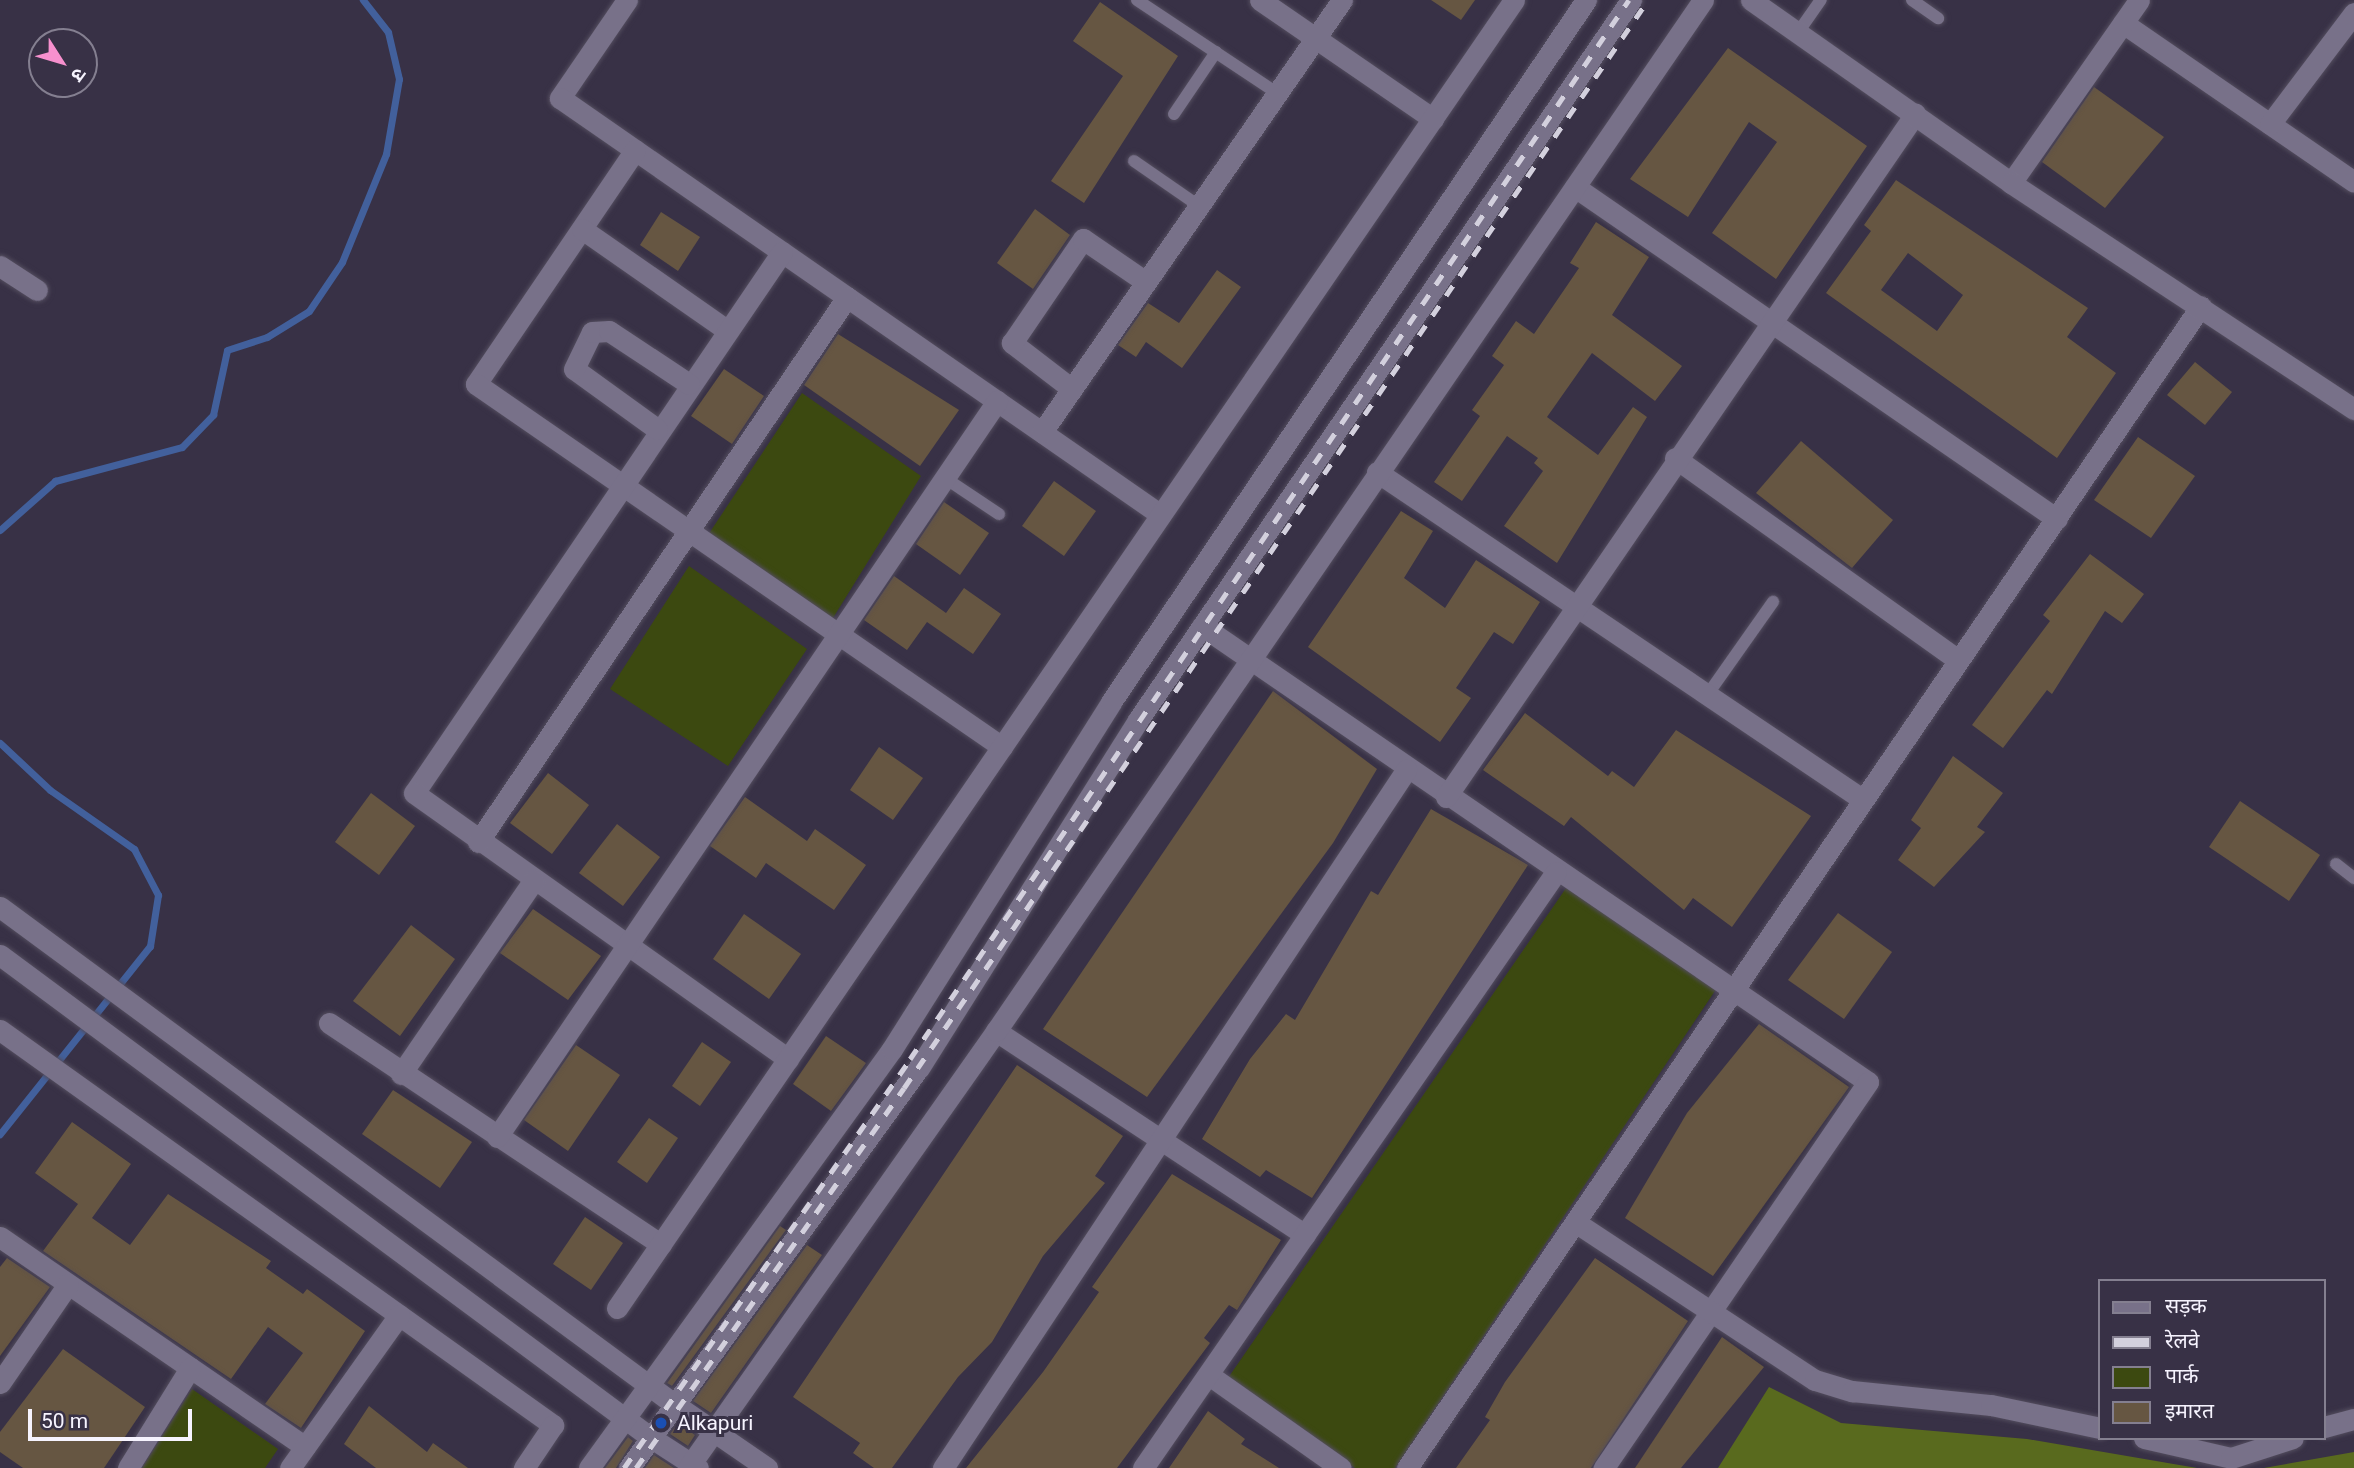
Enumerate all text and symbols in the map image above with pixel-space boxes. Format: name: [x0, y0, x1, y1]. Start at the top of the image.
north arrow: [28, 28, 98, 98]
text: उ: [66, 63, 91, 86]
legend: [2098, 1279, 2326, 1440]
text: सड़क: [2165, 1294, 2207, 1318]
text: रेलवे: [2165, 1329, 2200, 1353]
text: पार्क: [2165, 1364, 2199, 1388]
scale bar: [32, 1394, 196, 1438]
text: इमारत: [2165, 1399, 2214, 1423]
text: 50 m: [41, 1409, 88, 1433]
place label: Alkapuri: [677, 1410, 753, 1436]
marker: Alkapuri: [651, 1413, 671, 1433]

